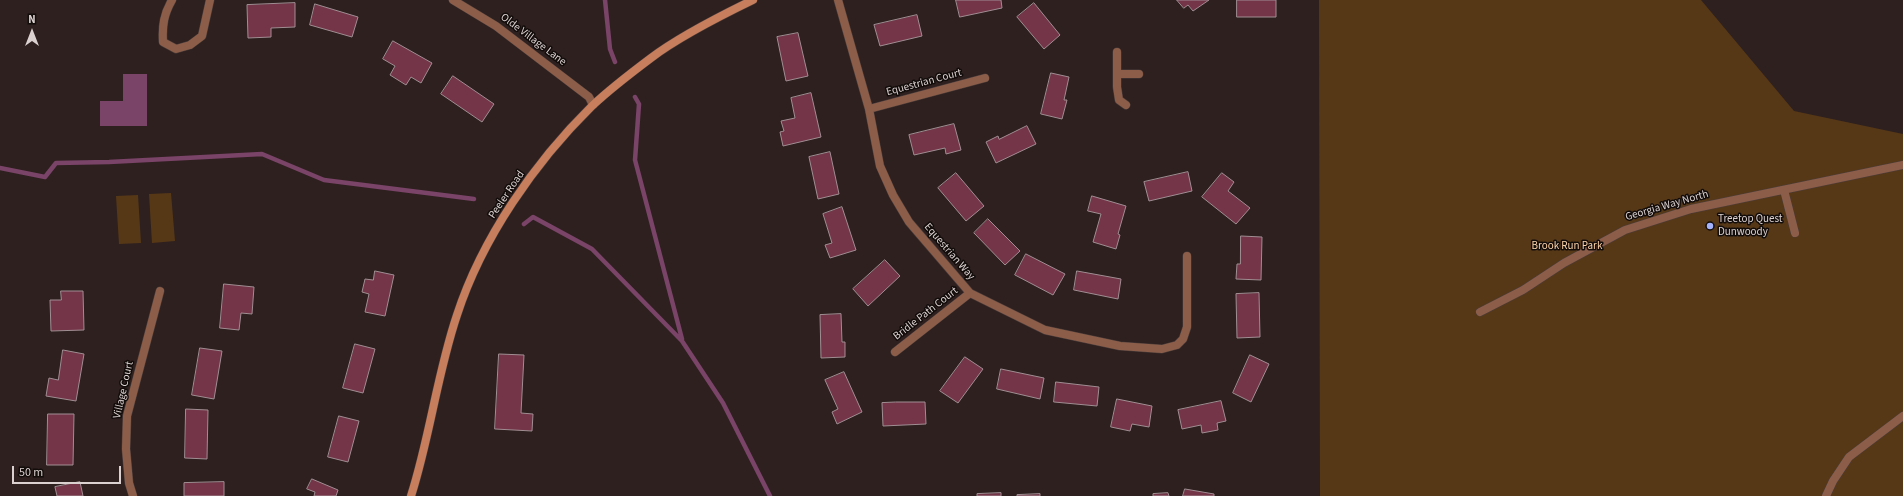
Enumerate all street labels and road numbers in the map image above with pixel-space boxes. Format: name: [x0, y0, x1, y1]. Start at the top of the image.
street label: Olde Village Lane: [498, 11, 568, 69]
street label: Equestrian Court: [885, 67, 963, 99]
street label: Peeler Road: [486, 169, 528, 221]
street label: Georgia Way North: [1624, 188, 1710, 224]
street label: Equestrian Way: [921, 221, 977, 283]
street label: Bridle Path Court: [891, 285, 961, 343]
street label: Village Court: [111, 360, 137, 420]

